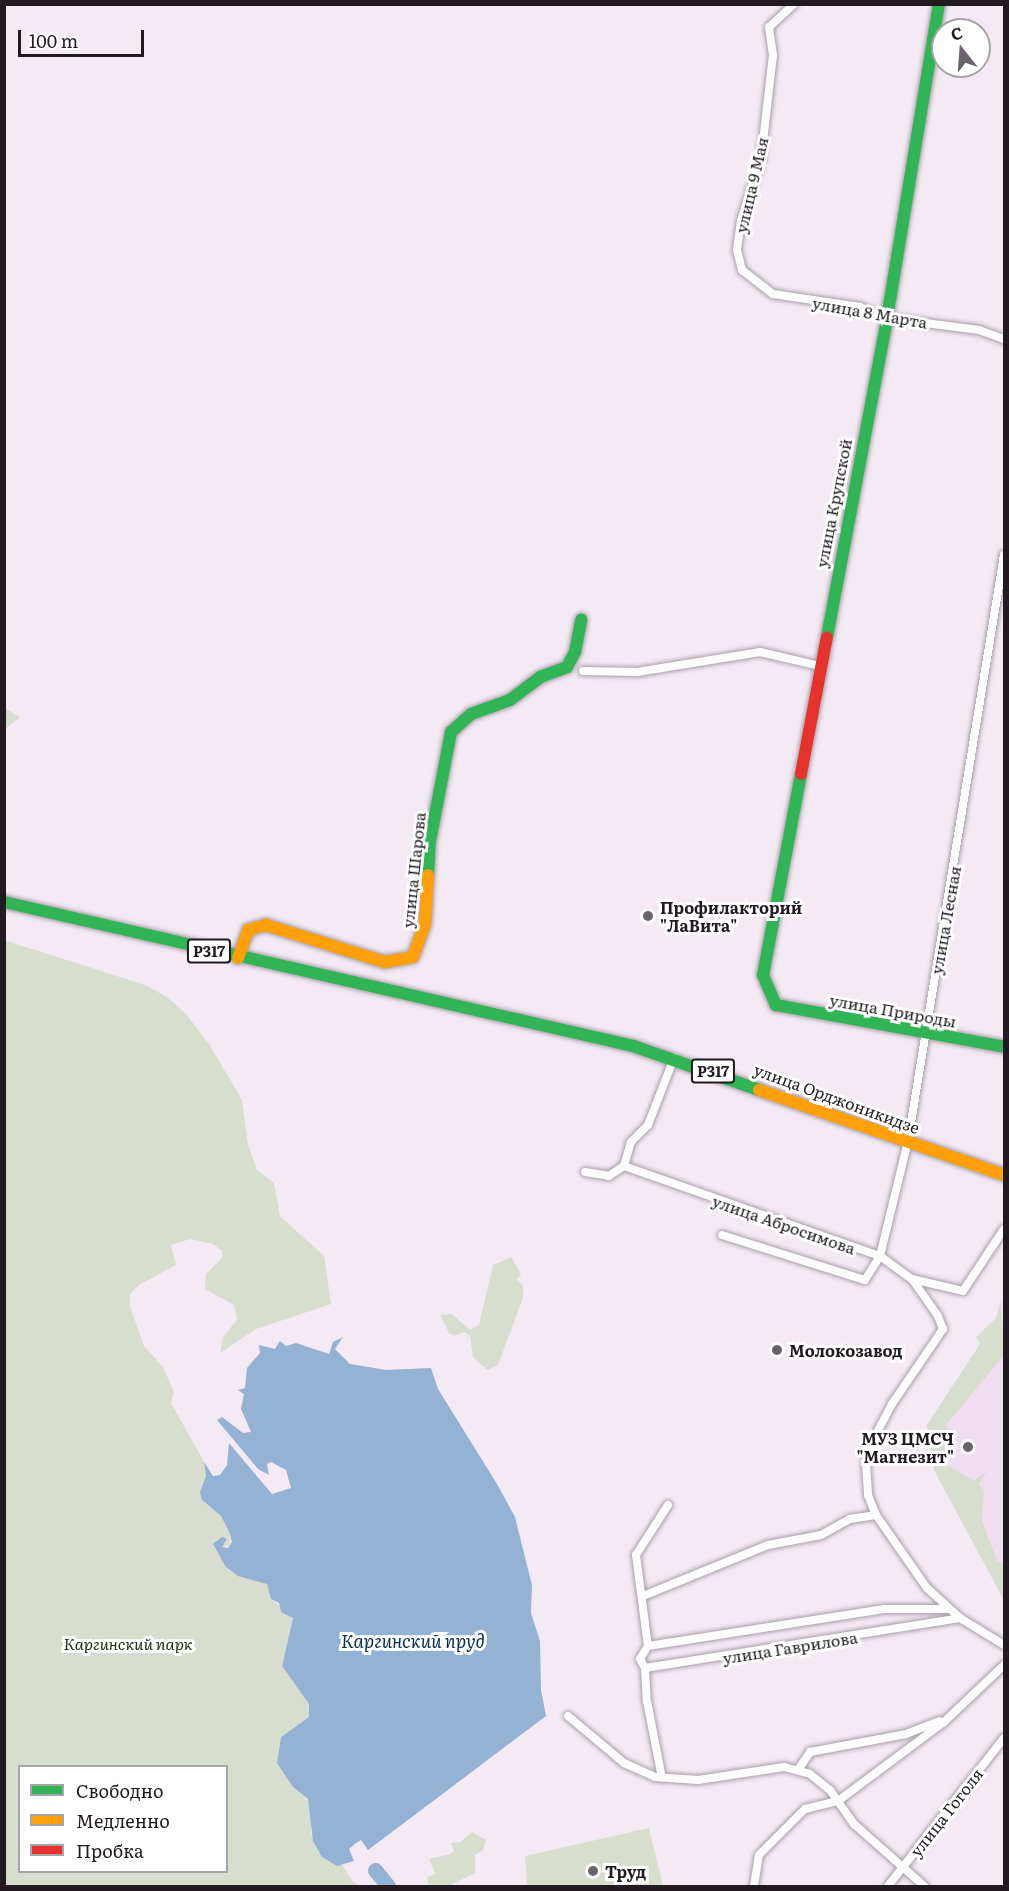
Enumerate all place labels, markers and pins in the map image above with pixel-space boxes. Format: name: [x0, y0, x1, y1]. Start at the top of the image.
place label: Профилакторий "ЛаВита": [660, 897, 802, 935]
marker: Профилакторий "ЛаВита": [641, 909, 655, 923]
place label: Молокозавод: [789, 1340, 902, 1360]
marker: Молокозавод: [770, 1343, 784, 1357]
place label: МУЗ ЦМСЧ "Магнезит": [857, 1428, 954, 1466]
marker: МУЗ ЦМСЧ "Магнезит": [959, 1438, 977, 1456]
place label: Труд: [605, 1861, 646, 1881]
marker: Труд: [586, 1864, 600, 1878]

